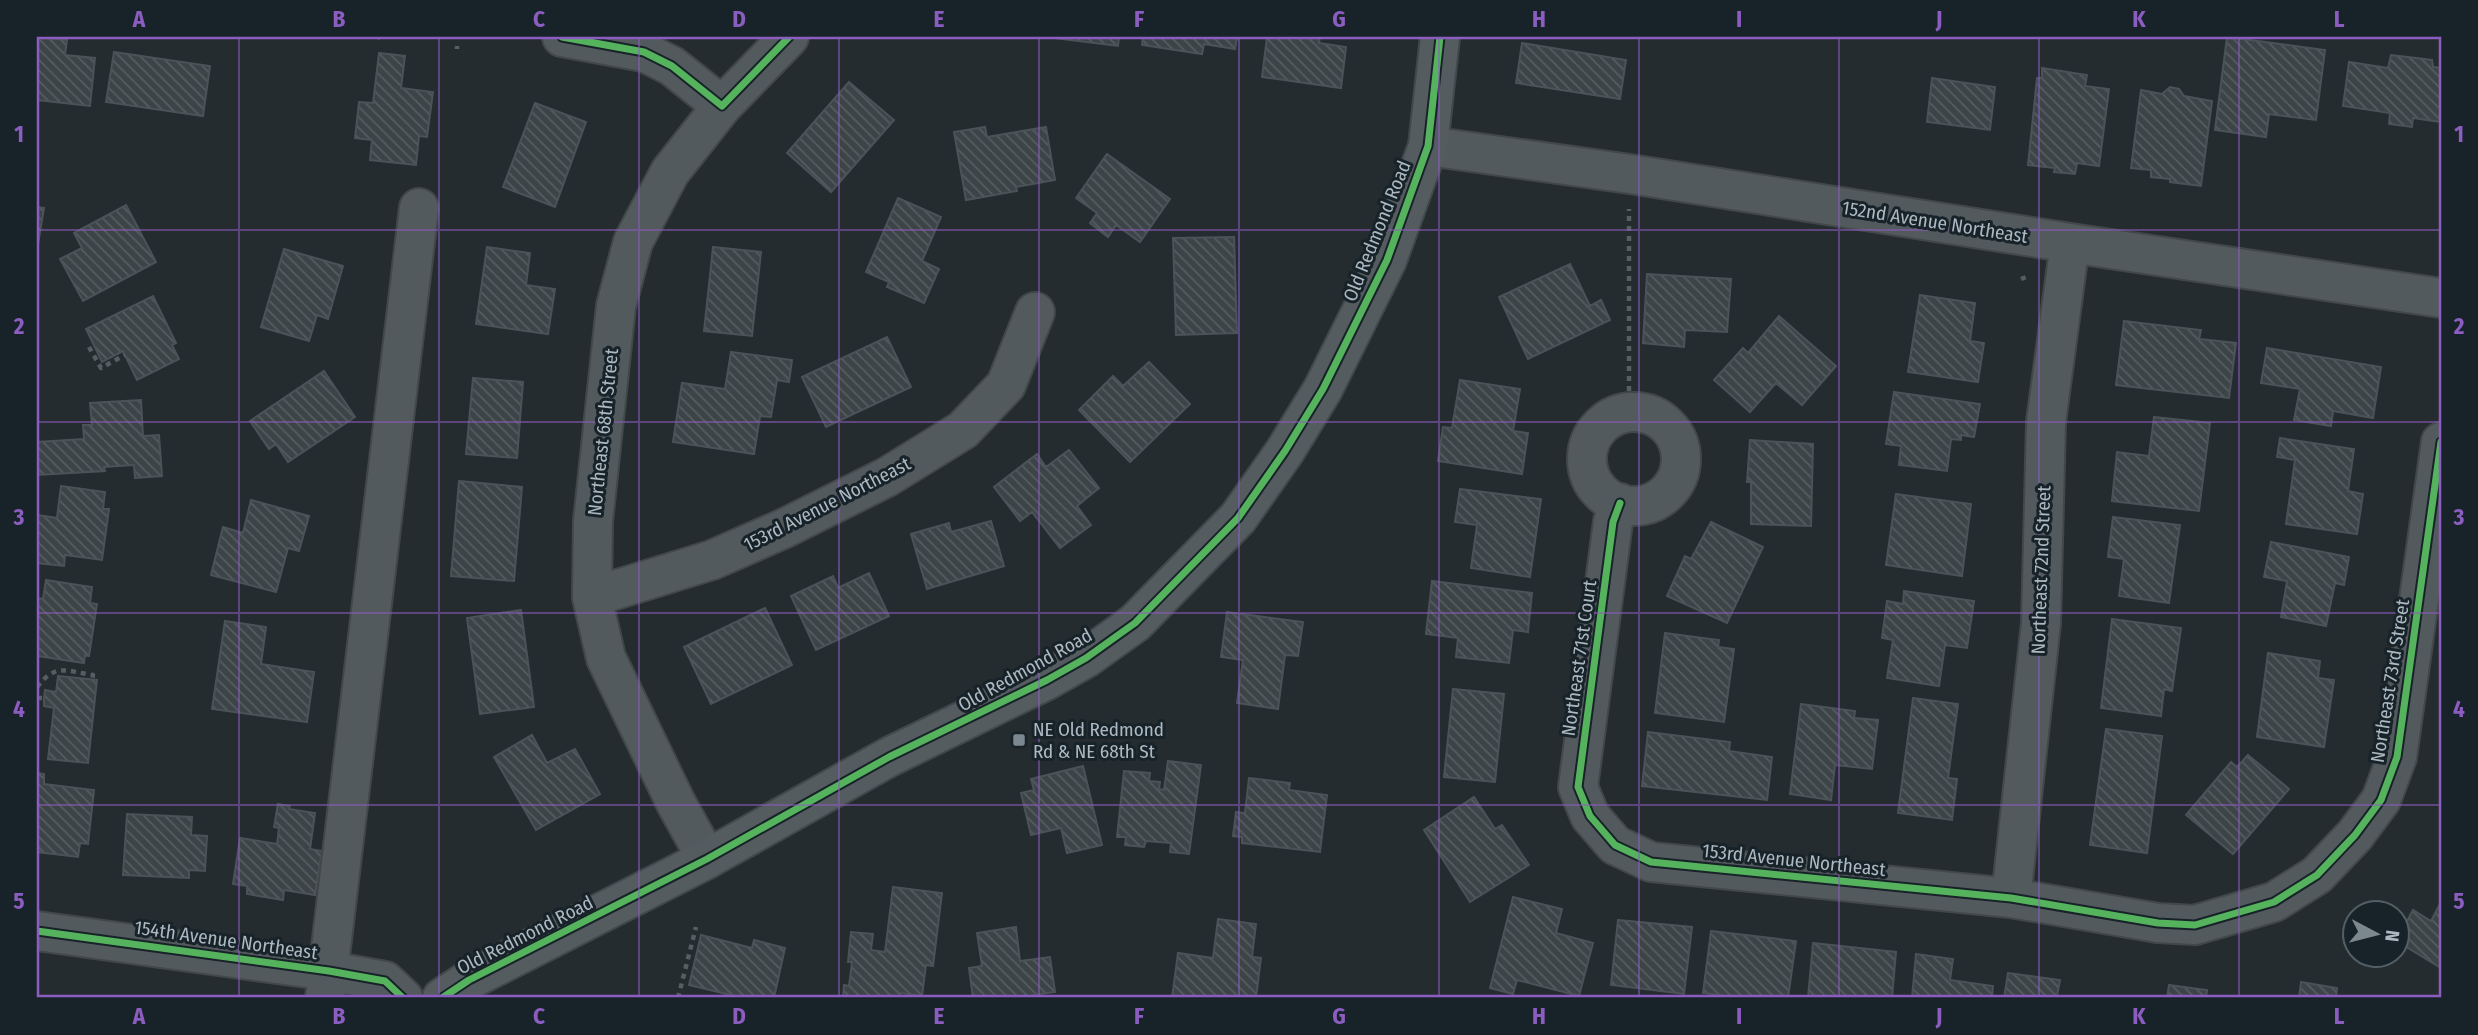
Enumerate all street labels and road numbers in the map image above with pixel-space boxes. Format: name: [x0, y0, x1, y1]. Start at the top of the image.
street label: Old Redmond Road: [1338, 157, 1416, 305]
street label: 152nd Avenue Northeast: [1841, 196, 2030, 248]
street label: Northeast 68th Street: [583, 347, 623, 517]
street label: 153rd Avenue Northeast: [740, 452, 915, 556]
street label: Northeast 72nd Street: [2027, 484, 2055, 655]
street label: Northeast 71st Court: [1557, 578, 1601, 737]
street label: Northeast 73rd Street: [2366, 597, 2414, 764]
street label: Old Redmond Road: [954, 624, 1096, 716]
street label: 153rd Avenue Northeast: [1701, 839, 1887, 881]
street label: Old Redmond Road: [453, 891, 597, 979]
street label: 154th Avenue Northeast: [133, 916, 320, 964]

